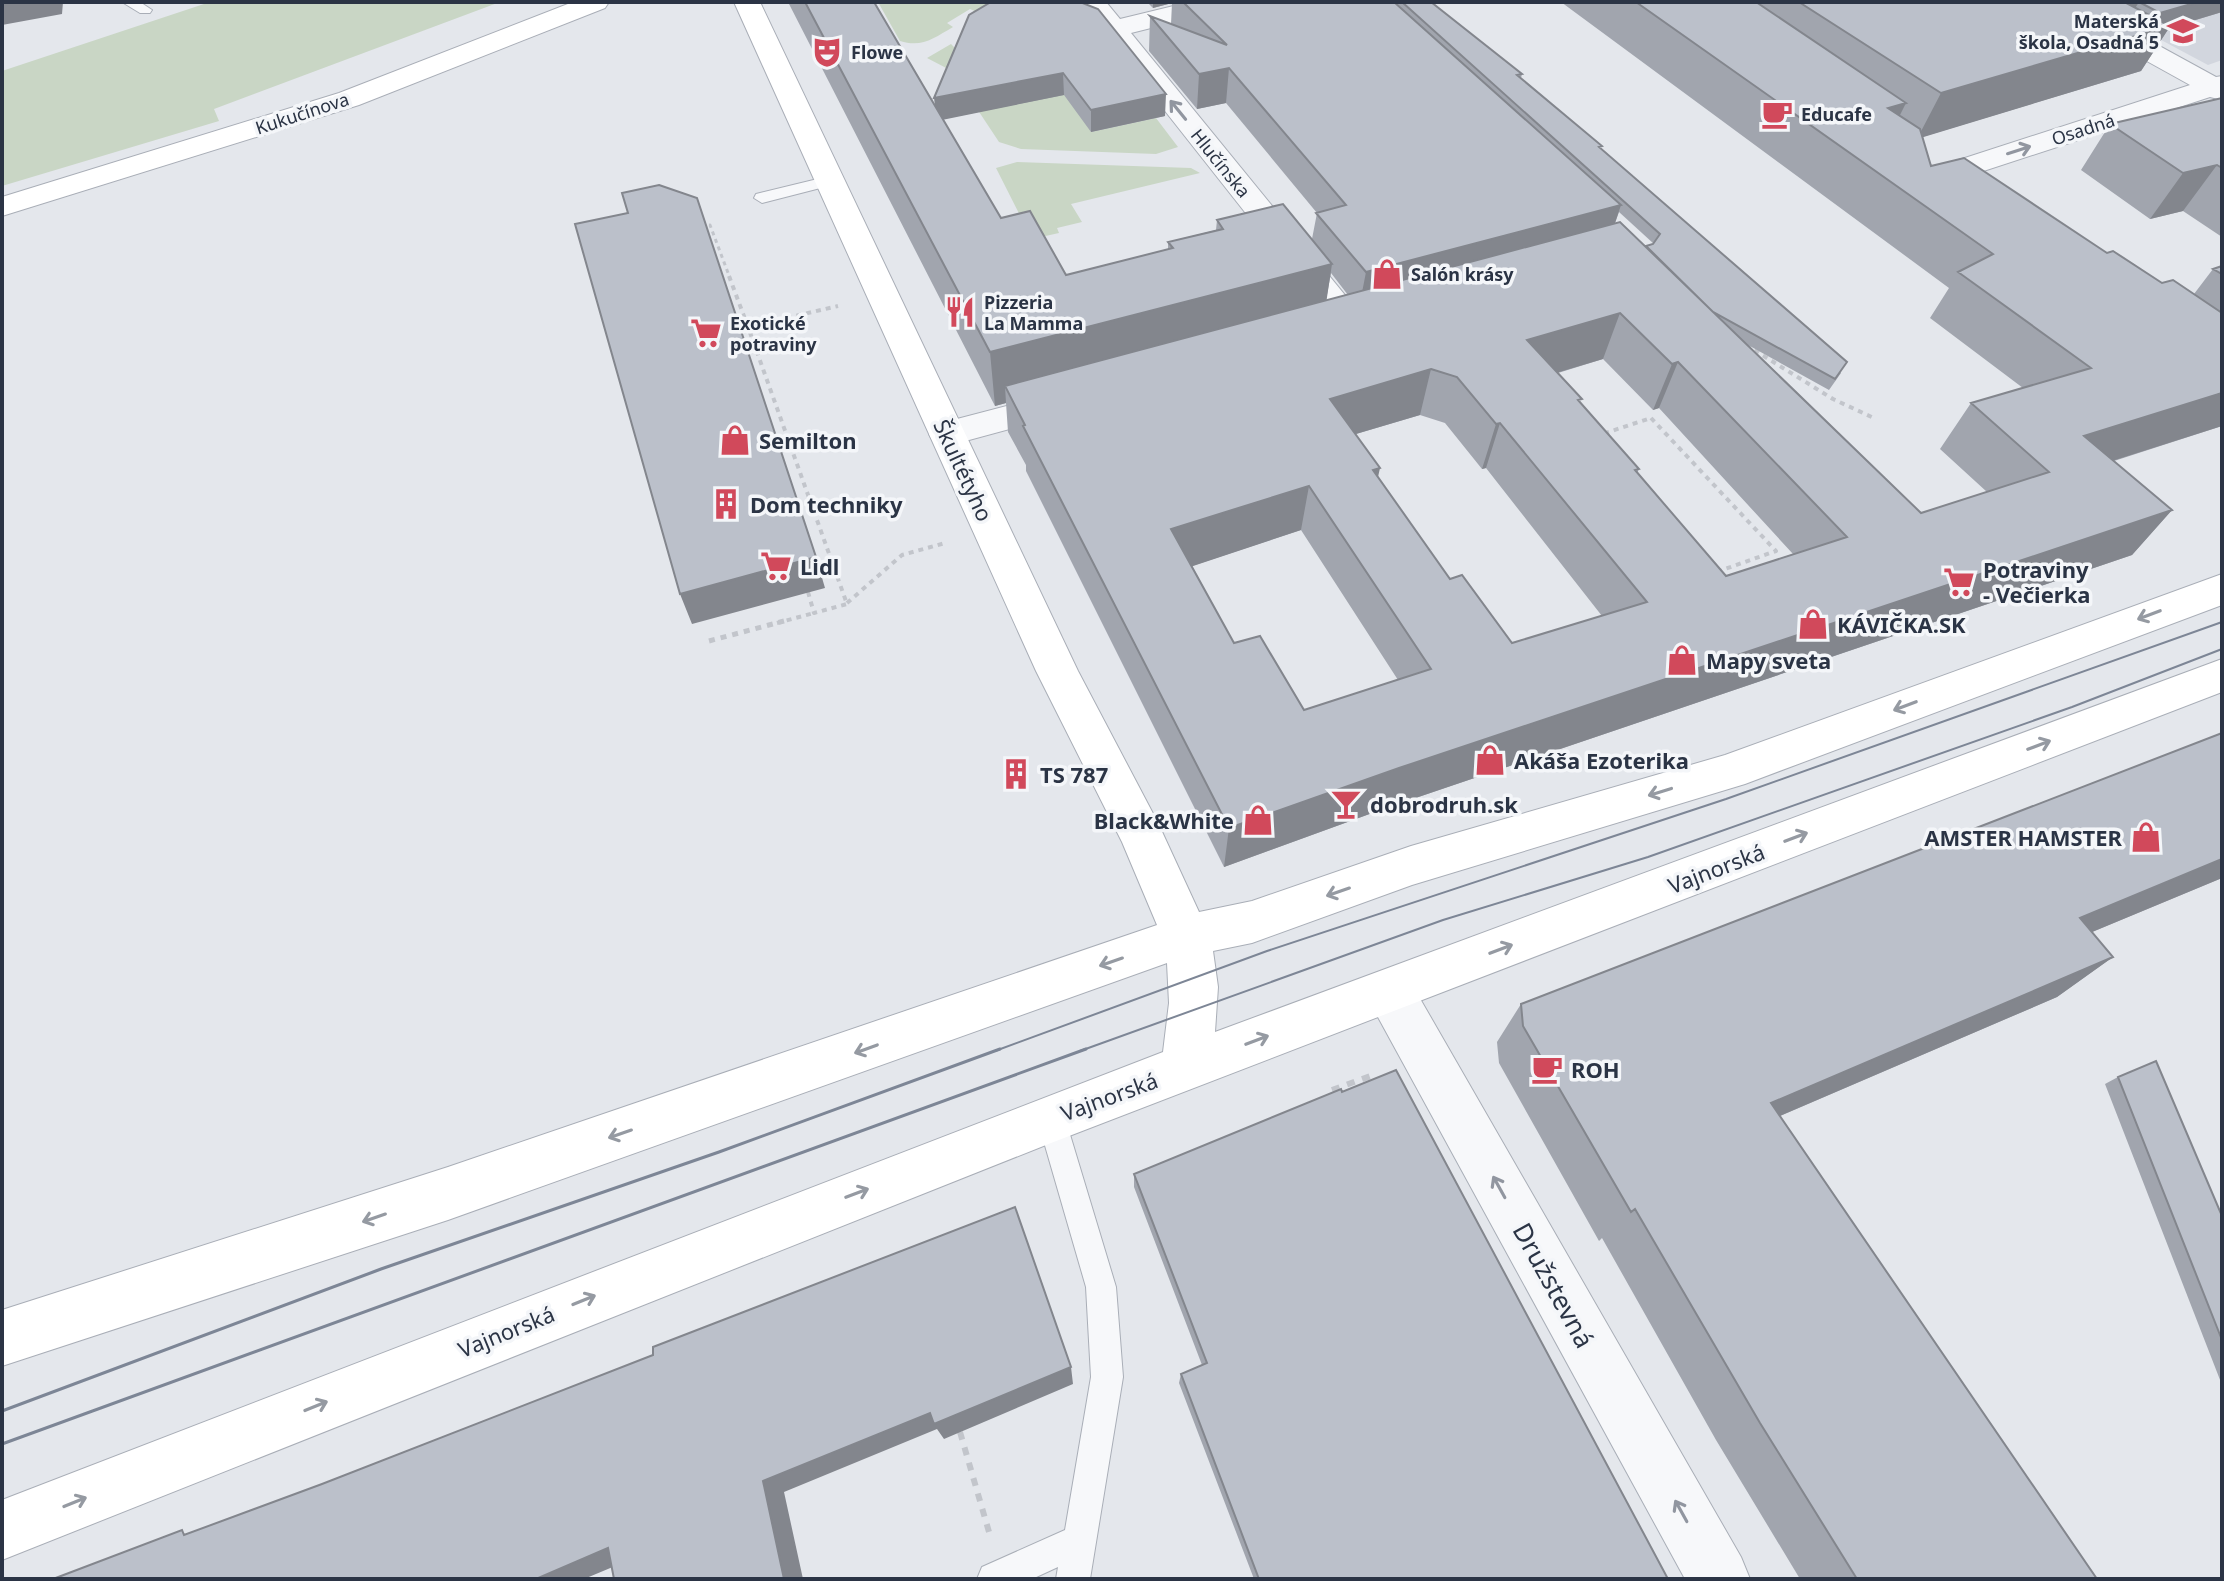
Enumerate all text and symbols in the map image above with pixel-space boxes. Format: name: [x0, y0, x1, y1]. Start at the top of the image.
place label: Materská škola, Osadná 5: [2019, 9, 2159, 54]
school or university icon: Materská škola, Osadná 5: [2166, 14, 2200, 48]
theatre icon: Flowe: [810, 35, 844, 69]
place label: Flowe: [851, 40, 903, 64]
street label: Kukučínova: [252, 87, 352, 139]
cafe icon: Educafe: [1760, 97, 1794, 131]
one-way arrow: [1169, 100, 1187, 120]
place label: Educafe: [1801, 102, 1872, 126]
street label: Osadná: [2048, 108, 2118, 150]
street label: Hlučínska: [1186, 124, 1256, 202]
one-way arrow: [2006, 142, 2031, 157]
shop icon: Salón krásy: [1370, 257, 1404, 291]
place label: Salón krásy: [1411, 262, 1514, 286]
place label: Pizzeria La Mamma: [984, 290, 1083, 335]
restaurant icon: Pizzeria La Mamma: [943, 295, 977, 329]
place label: Exotické potraviny: [730, 311, 817, 356]
supermarket icon: Exotické potraviny: [689, 316, 723, 350]
street label: Škultétyho: [927, 414, 1001, 526]
shop icon: Semilton: [718, 423, 752, 457]
place label: Semilton: [759, 425, 856, 455]
building icon: Dom techniky: [709, 487, 743, 521]
place label: Dom techniky: [750, 489, 903, 519]
supermarket icon: Lidl: [759, 549, 793, 583]
place label: Lidl: [800, 551, 839, 581]
place label: Potraviny - Večierka: [1983, 554, 2090, 609]
supermarket icon: Potraviny - Večierka: [1942, 565, 1976, 599]
shop icon: KÁVIČKA.SK: [1796, 607, 1830, 641]
place label: KÁVIČKA.SK: [1837, 609, 1966, 639]
one-way arrow: [2137, 609, 2161, 623]
shop icon: Mapy sveta: [1665, 643, 1699, 677]
place label: Mapy sveta: [1706, 645, 1831, 675]
one-way arrow: [1893, 700, 1918, 714]
one-way arrow: [2026, 737, 2051, 751]
shop icon: Akáša Ezoterika: [1473, 743, 1507, 777]
place label: Akáša Ezoterika: [1514, 745, 1689, 775]
building icon: TS 787: [999, 757, 1033, 791]
place label: TS 787: [1040, 759, 1108, 789]
one-way arrow: [1647, 785, 1673, 800]
bar icon: dobrodruh.sk: [1329, 787, 1363, 821]
place label: dobrodruh.sk: [1370, 789, 1518, 819]
shop icon: Black&White: [1241, 803, 1275, 837]
place label: Black&White: [1094, 805, 1234, 835]
shop icon: AMSTER HAMSTER: [2129, 820, 2163, 854]
place label: AMSTER HAMSTER: [1924, 822, 2123, 852]
one-way arrow: [1783, 829, 1808, 843]
street label: Vajnorská: [1663, 836, 1769, 900]
one-way arrow: [1326, 885, 1351, 900]
one-way arrow: [1488, 941, 1513, 955]
one-way arrow: [1099, 955, 1124, 970]
one-way arrow: [1244, 1032, 1269, 1046]
one-way arrow: [854, 1042, 879, 1057]
cafe icon: ROH: [1530, 1052, 1564, 1086]
place label: ROH: [1571, 1054, 1620, 1084]
street label: Vajnorská: [1056, 1065, 1162, 1127]
one-way arrow: [608, 1127, 633, 1142]
one-way arrow: [1490, 1176, 1506, 1199]
one-way arrow: [844, 1185, 869, 1199]
one-way arrow: [362, 1211, 387, 1226]
street label: Družstevná: [1505, 1216, 1603, 1354]
one-way arrow: [571, 1292, 596, 1306]
street label: Vajnorská: [453, 1298, 559, 1364]
one-way arrow: [303, 1398, 328, 1412]
one-way arrow: [62, 1494, 87, 1508]
one-way arrow: [1673, 1500, 1689, 1523]

